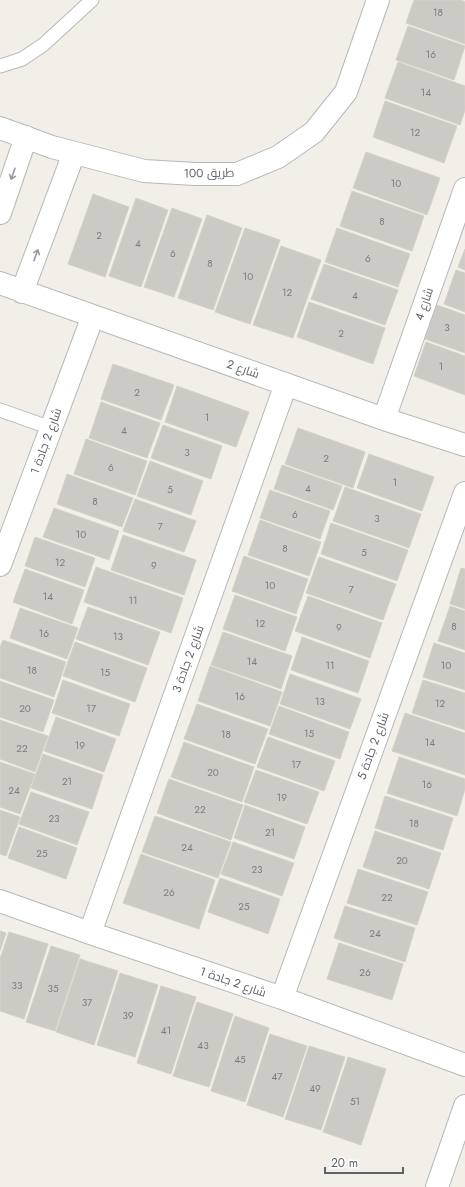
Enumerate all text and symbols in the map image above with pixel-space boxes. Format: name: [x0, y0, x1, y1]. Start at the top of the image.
house number: 18: [433, 5, 443, 20]
house number: 16: [426, 47, 436, 62]
house number: 14: [421, 85, 431, 100]
house number: 12: [410, 125, 420, 140]
street label: طريق 100: [183, 164, 235, 182]
one-way arrow: [9, 168, 17, 180]
house number: 10: [391, 176, 401, 191]
house number: 8: [379, 214, 385, 229]
house number: 2: [96, 228, 102, 243]
house number: 4: [135, 236, 141, 251]
house number: 6: [170, 246, 176, 261]
one-way arrow: [32, 250, 40, 262]
house number: 6: [365, 251, 371, 266]
house number: 8: [207, 256, 213, 271]
house number: 10: [243, 269, 253, 284]
house number: 12: [282, 285, 292, 300]
street label: شارع 4: [410, 285, 438, 323]
house number: 4: [352, 288, 358, 303]
house number: 3: [444, 320, 450, 335]
house number: 2: [338, 326, 344, 341]
street label: شارع 2: [224, 355, 262, 383]
house number: 1: [439, 359, 443, 374]
house number: 2: [134, 385, 140, 400]
street label: شارع 2 جادة 1: [26, 405, 66, 477]
house number: 1: [205, 410, 209, 425]
house number: 4: [121, 423, 127, 438]
house number: 3: [184, 445, 190, 460]
house number: 2: [323, 451, 329, 466]
house number: 6: [108, 460, 114, 475]
house number: 1: [393, 475, 397, 490]
house number: 4: [305, 481, 311, 496]
house number: 5: [167, 482, 173, 497]
house number: 8: [92, 494, 98, 509]
house number: 6: [292, 507, 298, 522]
house number: 3: [374, 511, 380, 526]
house number: 7: [157, 519, 163, 534]
house number: 10: [76, 527, 86, 542]
house number: 8: [282, 541, 288, 556]
house number: 5: [361, 545, 367, 560]
house number: 12: [55, 555, 65, 570]
house number: 9: [151, 558, 157, 573]
house number: 10: [265, 578, 275, 593]
house number: 7: [348, 582, 354, 597]
house number: 14: [43, 589, 53, 604]
house number: 11: [129, 593, 138, 608]
house number: 12: [255, 616, 265, 631]
house number: 8: [451, 619, 457, 634]
house number: 9: [336, 620, 342, 635]
street label: شارع 2 جادة 3: [167, 623, 209, 695]
house number: 16: [39, 626, 49, 641]
house number: 13: [113, 629, 124, 644]
house number: 14: [247, 654, 257, 669]
house number: 11: [326, 658, 335, 673]
house number: 10: [441, 658, 451, 673]
house number: 18: [27, 663, 37, 678]
house number: 15: [100, 665, 110, 680]
house number: 16: [235, 689, 245, 704]
house number: 13: [315, 694, 326, 709]
house number: 12: [435, 696, 445, 711]
house number: 20: [19, 701, 31, 716]
house number: 17: [86, 701, 97, 716]
street label: شارع 2 جادة 5: [352, 710, 394, 782]
house number: 15: [304, 726, 314, 741]
house number: 18: [221, 727, 231, 742]
house number: 14: [425, 735, 435, 750]
house number: 19: [75, 738, 85, 753]
house number: 22: [16, 741, 28, 756]
house number: 17: [291, 757, 302, 772]
house number: 20: [207, 765, 219, 780]
house number: 21: [62, 774, 72, 789]
house number: 16: [422, 777, 432, 792]
house number: 24: [8, 783, 20, 798]
house number: 19: [277, 790, 287, 805]
house number: 22: [194, 802, 206, 817]
house number: 23: [48, 811, 60, 826]
house number: 18: [409, 816, 419, 831]
house number: 21: [265, 825, 275, 840]
house number: 24: [181, 840, 193, 855]
house number: 25: [36, 846, 48, 861]
house number: 20: [396, 853, 408, 868]
house number: 23: [251, 862, 263, 877]
house number: 26: [163, 885, 175, 900]
house number: 22: [381, 890, 393, 905]
house number: 25: [238, 899, 250, 914]
house number: 24: [369, 926, 381, 941]
street label: شارع 2 جادة 1: [197, 962, 269, 1002]
house number: 26: [359, 965, 371, 980]
house number: 33: [12, 978, 23, 993]
house number: 35: [47, 981, 59, 996]
house number: 37: [82, 995, 93, 1010]
house number: 39: [122, 1008, 134, 1023]
house number: 41: [161, 1023, 171, 1038]
house number: 43: [197, 1038, 209, 1053]
house number: 45: [234, 1052, 246, 1067]
house number: 47: [271, 1069, 283, 1084]
house number: 49: [309, 1081, 321, 1096]
house number: 51: [350, 1094, 360, 1109]
scale bar: [325, 1149, 403, 1175]
text: 20 m: [331, 1154, 358, 1172]

